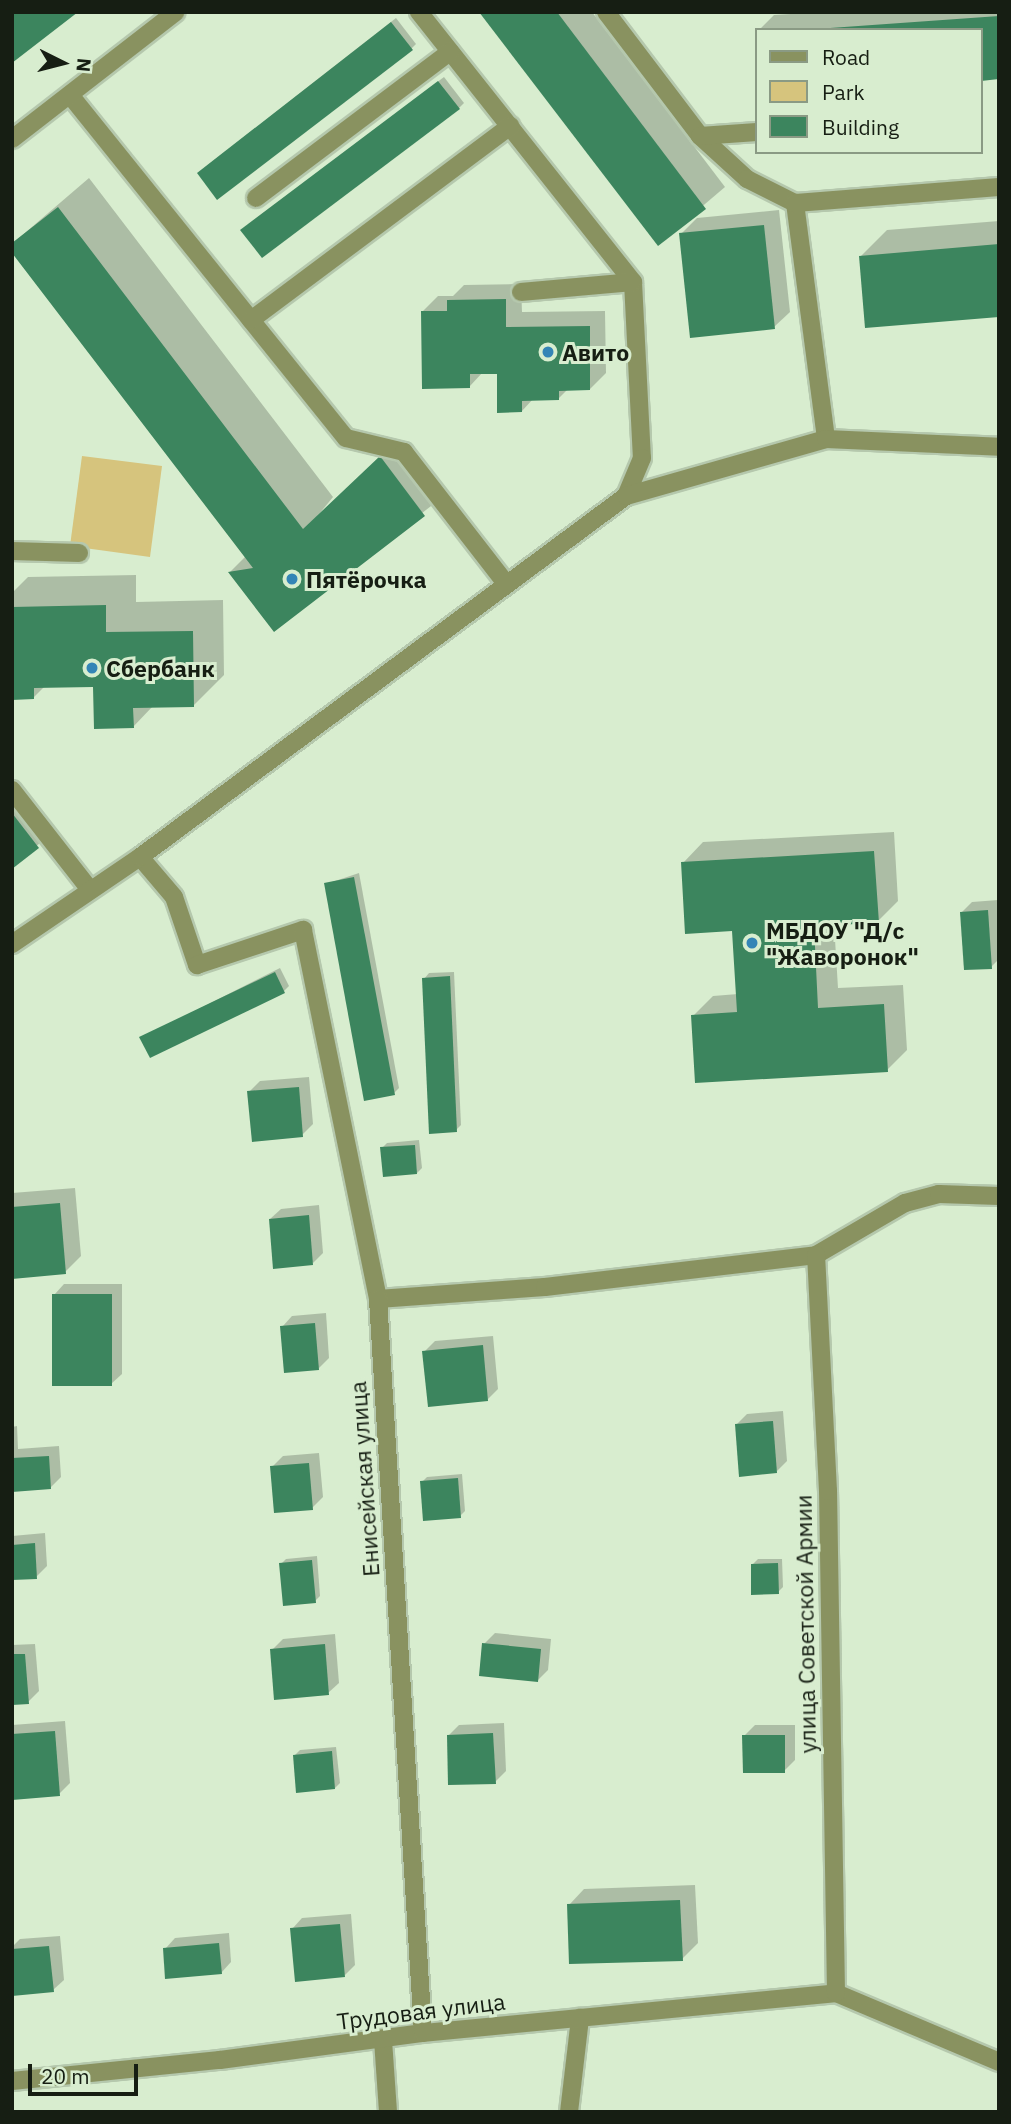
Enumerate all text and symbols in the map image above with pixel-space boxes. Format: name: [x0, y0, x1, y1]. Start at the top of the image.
north arrow: [28, 28, 98, 98]
legend: [755, 28, 983, 154]
text: Road: [822, 43, 870, 71]
text: N: [71, 57, 97, 73]
text: Park: [822, 78, 865, 106]
text: Building: [822, 113, 899, 141]
place label: Авито: [562, 338, 629, 366]
marker: Авито: [540, 344, 556, 360]
place label: Пятёрочка: [306, 565, 427, 593]
marker: Пятёрочка: [284, 571, 300, 587]
place label: Сбербанк: [106, 654, 215, 682]
marker: Сбербанк: [84, 660, 100, 676]
place label: МБДОУ "Д/с "Жаворонок": [766, 916, 919, 970]
marker: МБДОУ "Д/с "Жаворонок": [744, 935, 760, 951]
street label: Енисейская улица: [343, 1380, 385, 1578]
street label: улица Советской Армии: [789, 1494, 821, 1754]
street label: Трудовая улица: [335, 1987, 507, 2035]
scale bar: [32, 2050, 142, 2094]
text: 20 m: [41, 2062, 90, 2090]

